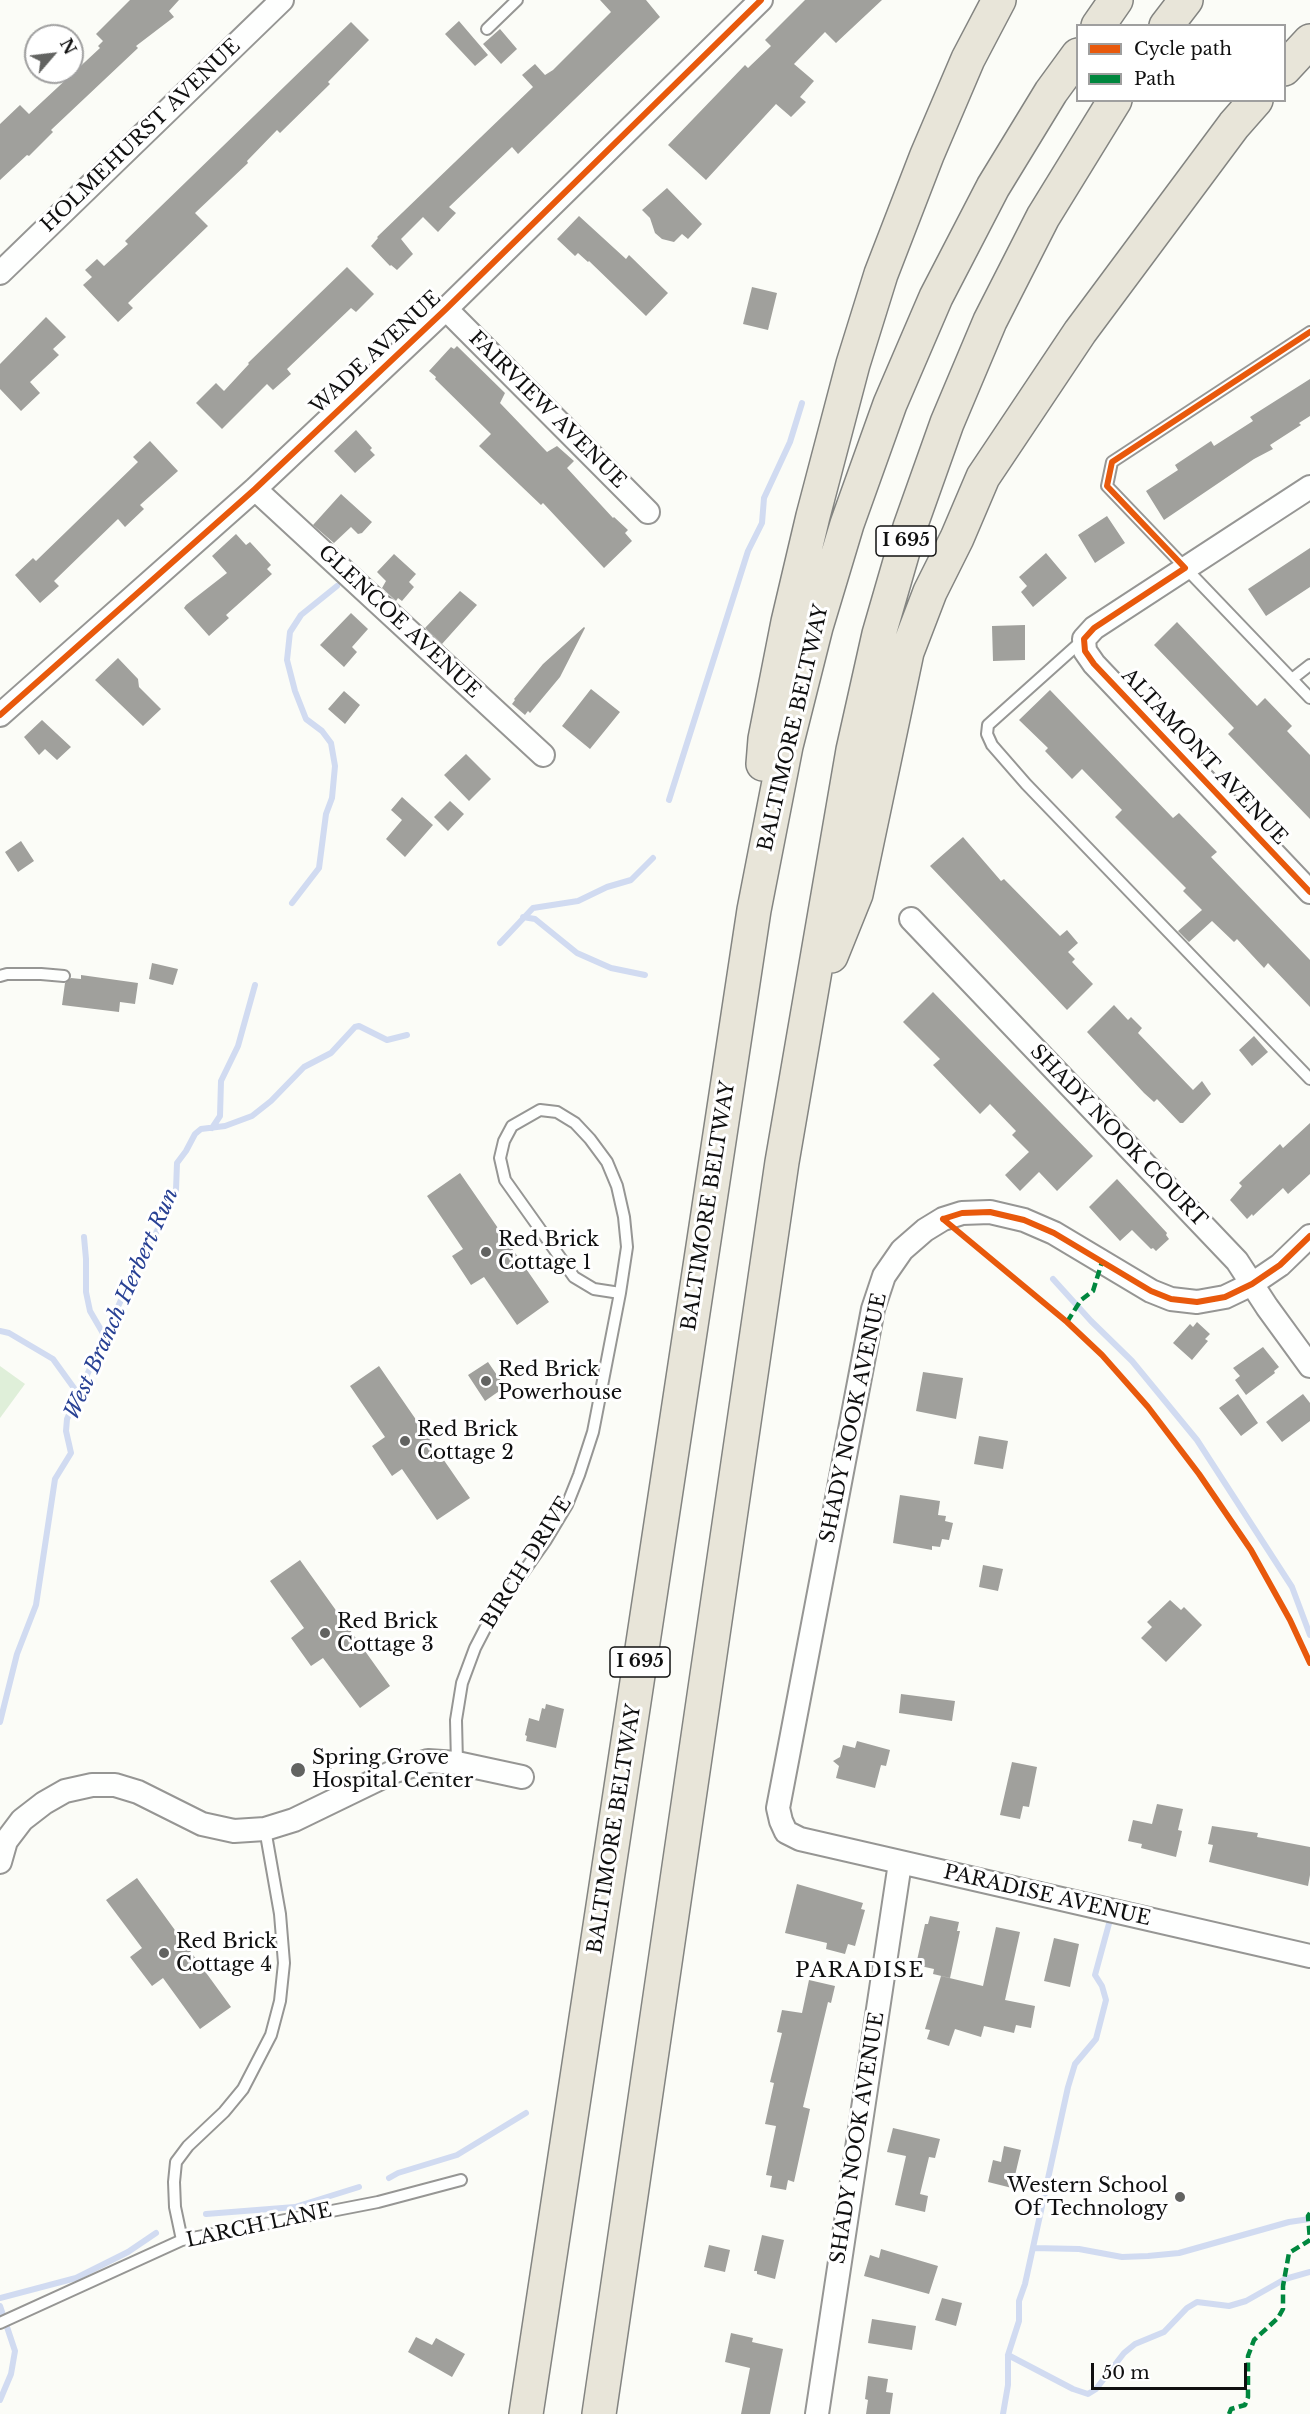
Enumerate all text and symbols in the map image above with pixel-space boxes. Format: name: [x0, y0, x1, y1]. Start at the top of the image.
north arrow: [24, 24, 84, 84]
legend: [1076, 24, 1286, 102]
street label: HOLMEHURST AVENUE: [36, 34, 246, 238]
text: Cycle path: [1134, 38, 1232, 60]
text: Path: [1134, 68, 1175, 90]
street label: WADE AVENUE: [306, 287, 446, 419]
street label: FAIRVIEW AVENUE: [463, 326, 631, 494]
road number: I 695: [876, 526, 936, 556]
street label: GLENCOE AVENUE: [313, 541, 485, 703]
street label: BALTIMORE BELTWAY: [754, 602, 834, 854]
street label: ALTAMONT AVENUE: [1116, 664, 1292, 850]
street label: SHADY NOOK COURT: [1025, 1040, 1211, 1232]
street label: BALTIMORE BELTWAY: [677, 1079, 741, 1333]
water label: West Branch Herbert Run: [60, 1185, 184, 1423]
place label: Red Brick Cottage 1: [498, 1228, 599, 1275]
marker: Red Brick Cottage 1: [479, 1245, 493, 1259]
street label: SHADY NOOK AVENUE: [816, 1291, 892, 1545]
place label: Red Brick Powerhouse: [498, 1358, 622, 1405]
marker: Red Brick Powerhouse: [479, 1374, 493, 1388]
place label: Red Brick Cottage 2: [417, 1418, 518, 1465]
marker: Red Brick Cottage 2: [398, 1434, 412, 1448]
street label: BIRCH DRIVE: [477, 1493, 577, 1633]
place label: Red Brick Cottage 3: [337, 1610, 438, 1657]
marker: Red Brick Cottage 3: [318, 1626, 332, 1640]
road number: I 695: [610, 1647, 670, 1677]
street label: BALTIMORE BELTWAY: [583, 1702, 647, 1956]
place label: Spring Grove Hospital Center: [312, 1746, 473, 1793]
marker: Spring Grove Hospital Center: [289, 1761, 307, 1779]
street label: PARADISE AVENUE: [941, 1860, 1153, 1932]
place label: Red Brick Cottage 4: [176, 1930, 277, 1977]
marker: Red Brick Cottage 4: [157, 1946, 171, 1960]
district label: PARADISE: [795, 1958, 925, 1984]
street label: SHADY NOOK AVENUE: [826, 2010, 890, 2266]
place label: Western School Of Technology: [1007, 2174, 1168, 2221]
marker: Western School Of Technology: [1173, 2190, 1187, 2204]
street label: LARCH LANE: [184, 2199, 334, 2253]
scale bar: [1094, 2351, 1250, 2389]
text: 50 m: [1102, 2362, 1150, 2384]

